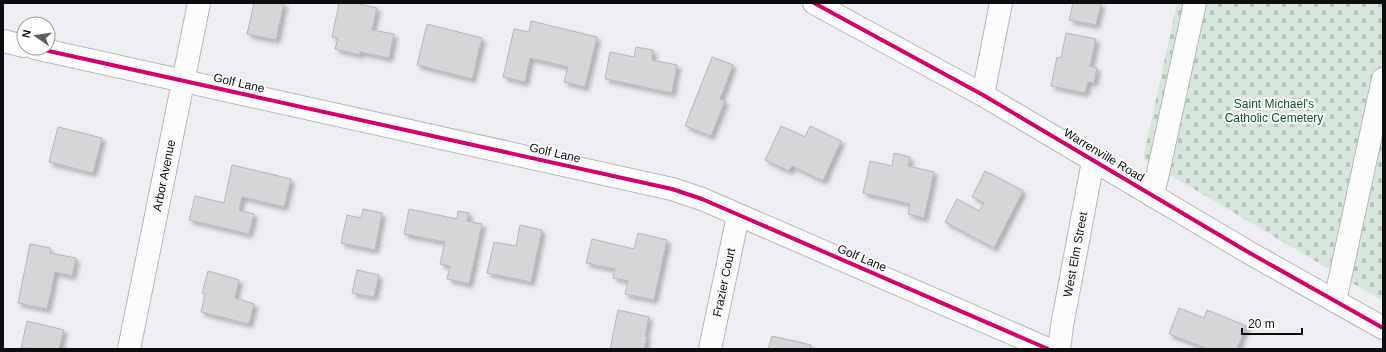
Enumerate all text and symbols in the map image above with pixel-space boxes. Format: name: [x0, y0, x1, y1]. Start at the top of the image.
north arrow: [16, 16, 56, 56]
text: N: [20, 28, 33, 39]
street label: Golf Lane: [212, 70, 266, 96]
park label: Saint Michael's Catholic Cemetery: [1225, 97, 1323, 125]
street label: Warrenville Road: [1061, 125, 1147, 185]
street label: Arbor Avenue: [150, 138, 178, 212]
street label: Golf Lane: [528, 140, 582, 166]
street label: West Elm Street: [1061, 210, 1090, 298]
street label: Golf Lane: [835, 241, 889, 275]
street label: Frazier Court: [710, 246, 738, 318]
scale bar: [1242, 310, 1302, 336]
text: 20 m: [1248, 317, 1275, 331]

